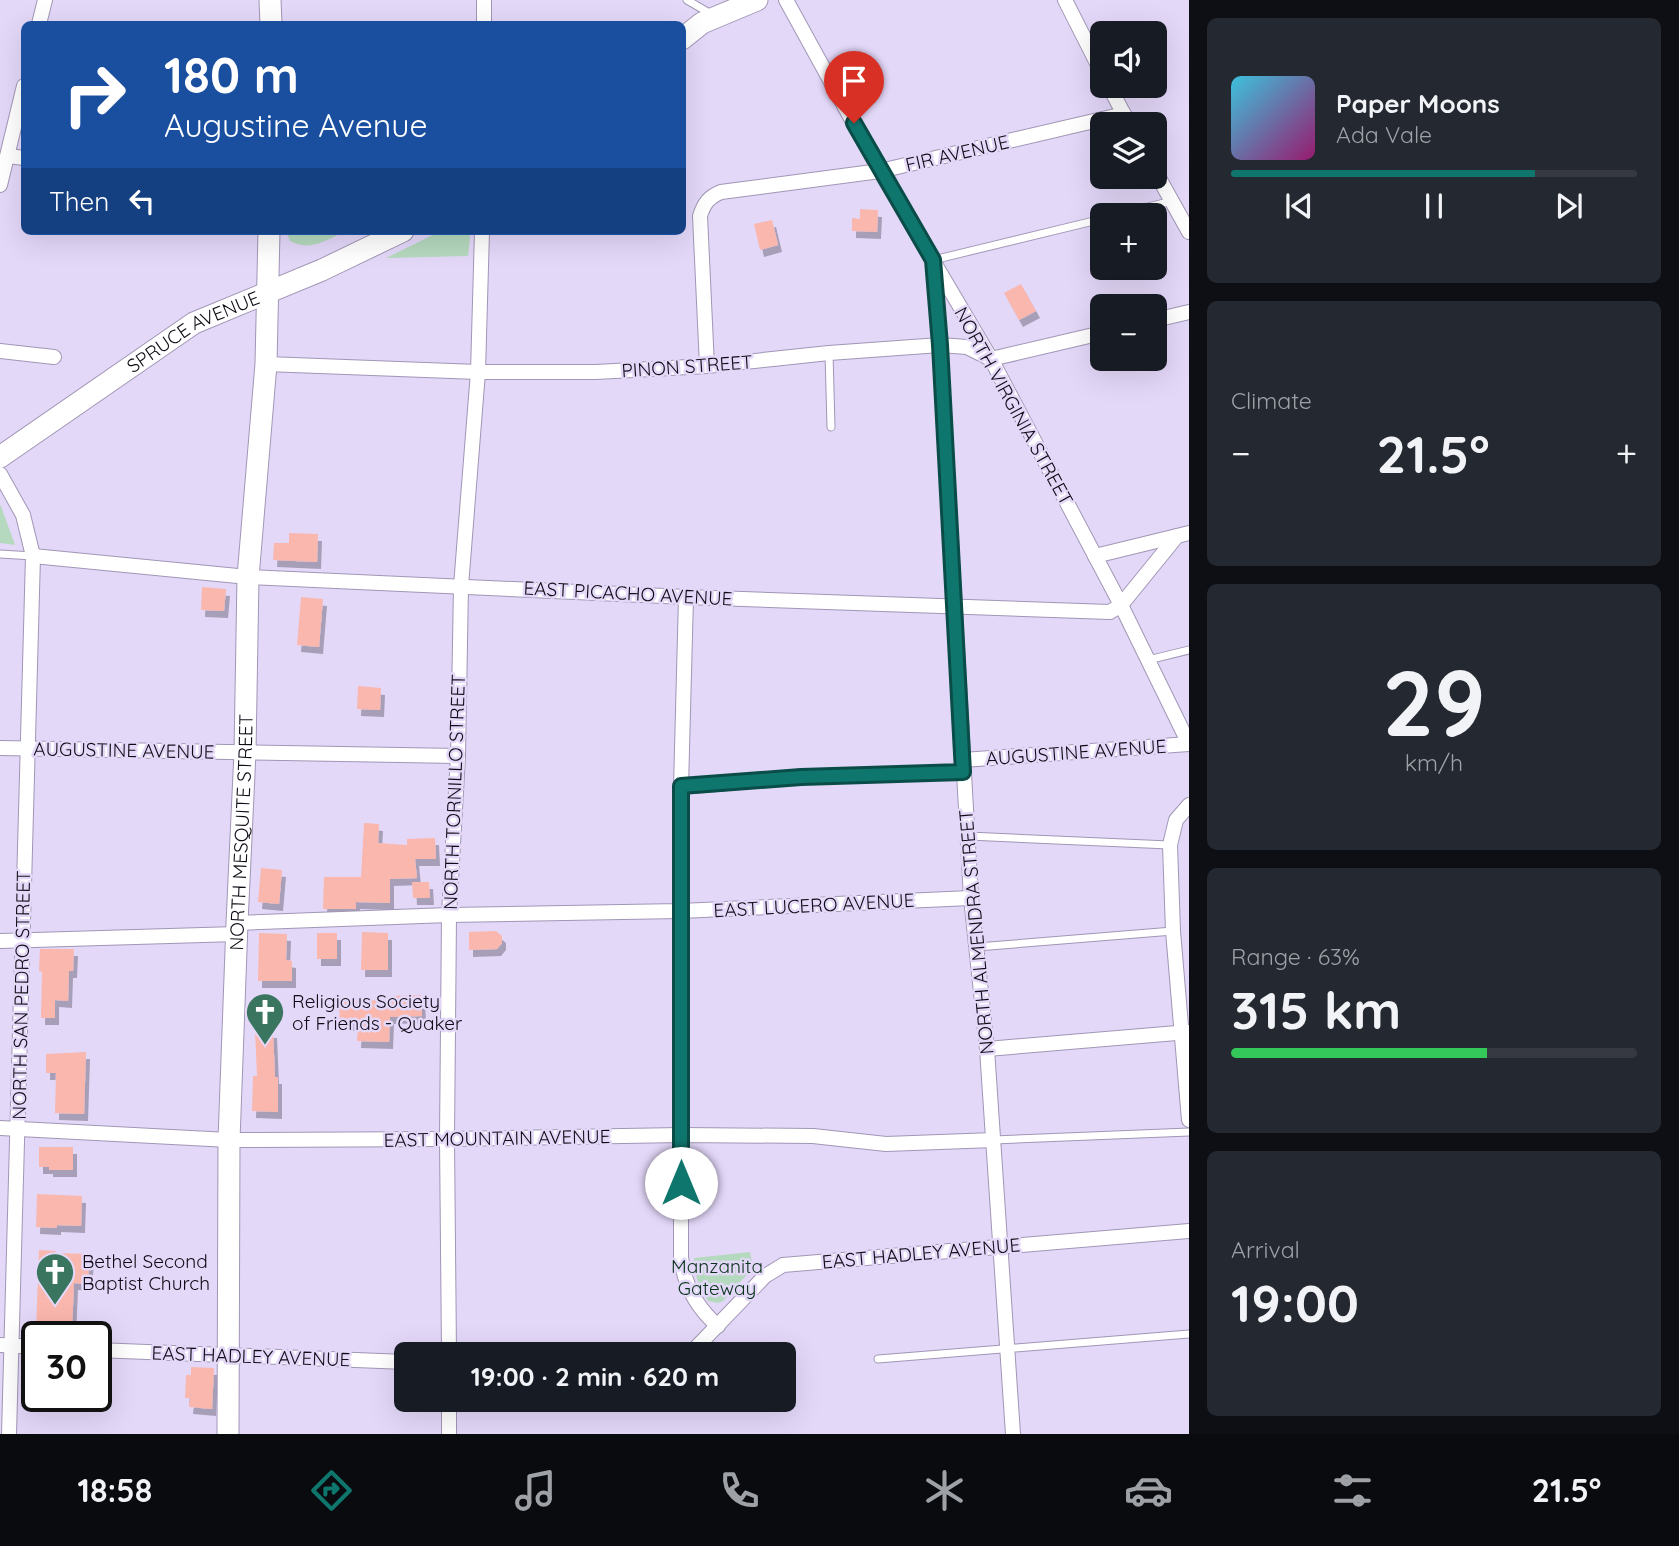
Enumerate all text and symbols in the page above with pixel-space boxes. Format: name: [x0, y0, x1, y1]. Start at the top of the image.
map controls: [1090, 21, 1167, 371]
button: sound: [1090, 21, 1167, 98]
text: 180 m: [164, 44, 299, 105]
icon: right: [49, 49, 140, 140]
pin: [824, 51, 884, 123]
icon: arrive: [835, 62, 873, 100]
text: Paper Moons: [1336, 87, 1500, 120]
text: Augustine Avenue: [164, 105, 428, 145]
button: layers: [1090, 112, 1167, 189]
text: Ada Vale: [1336, 120, 1432, 149]
street label: FIR AVENUE: [903, 129, 1011, 177]
icon: left: [123, 182, 161, 220]
text: Then: [49, 185, 109, 218]
icon: previous: [1280, 187, 1318, 225]
icon: pause: [1415, 187, 1453, 225]
icon: next: [1550, 187, 1588, 225]
button: +: [1090, 203, 1167, 280]
street label: SPRUCE AVENUE: [122, 285, 263, 378]
button: −: [1090, 294, 1167, 371]
street label: NORTH VIRGINIA STREET: [949, 303, 1079, 509]
street label: PINON STREET: [621, 349, 753, 383]
text: Climate: [1231, 386, 1312, 415]
text: 21.5°: [1377, 421, 1490, 486]
text: −: [1231, 429, 1251, 477]
text: +: [1616, 429, 1637, 477]
street label: EAST PICACHO AVENUE: [523, 576, 733, 610]
text: 29: [1382, 645, 1486, 759]
street label: NORTH TORNILLO STREET: [438, 674, 470, 910]
street label: NORTH MESQUITE STREET: [224, 714, 258, 951]
street label: AUGUSTINE AVENUE: [985, 734, 1167, 770]
street label: AUGUSTINE AVENUE: [33, 736, 215, 764]
text: km/h: [1405, 748, 1463, 777]
street label: NORTH ALMENDRA STREET: [953, 809, 999, 1055]
street label: NORTH SAN PEDRO STREET: [7, 870, 35, 1120]
street label: EAST LUCERO AVENUE: [713, 888, 915, 922]
text: Range · 63%: [1231, 942, 1360, 971]
text: 315 km: [1231, 977, 1401, 1042]
place label: Religious Society of Friends - Quaker: [292, 989, 463, 1035]
church icon: Religious Society of Friends - Quaker: [244, 991, 286, 1046]
street label: EAST MOUNTAIN AVENUE: [383, 1124, 611, 1152]
position arrow: [644, 1146, 718, 1220]
street label: EAST HADLEY AVENUE: [821, 1232, 1021, 1274]
text: Arrival: [1231, 1235, 1300, 1264]
place label: Bethel Second Baptist Church: [82, 1249, 210, 1295]
church icon: Bethel Second Baptist Church: [34, 1251, 76, 1306]
park label: Manzanita Gateway: [671, 1254, 763, 1300]
text: 19:00: [1231, 1270, 1359, 1335]
speed limit sign: 30: [21, 1321, 112, 1412]
street label: EAST HADLEY AVENUE: [151, 1341, 351, 1371]
text: 19:00 · 2 min · 620 m: [471, 1360, 719, 1393]
icon: directions: [307, 1466, 356, 1515]
icon: music: [511, 1466, 560, 1515]
icon: phone: [715, 1466, 764, 1515]
icon: climate: [920, 1466, 969, 1515]
icon: car: [1124, 1466, 1173, 1515]
icon: filters: [1328, 1466, 1377, 1515]
text: 18:58: [78, 1470, 152, 1510]
text: 21.5°: [1532, 1470, 1601, 1510]

